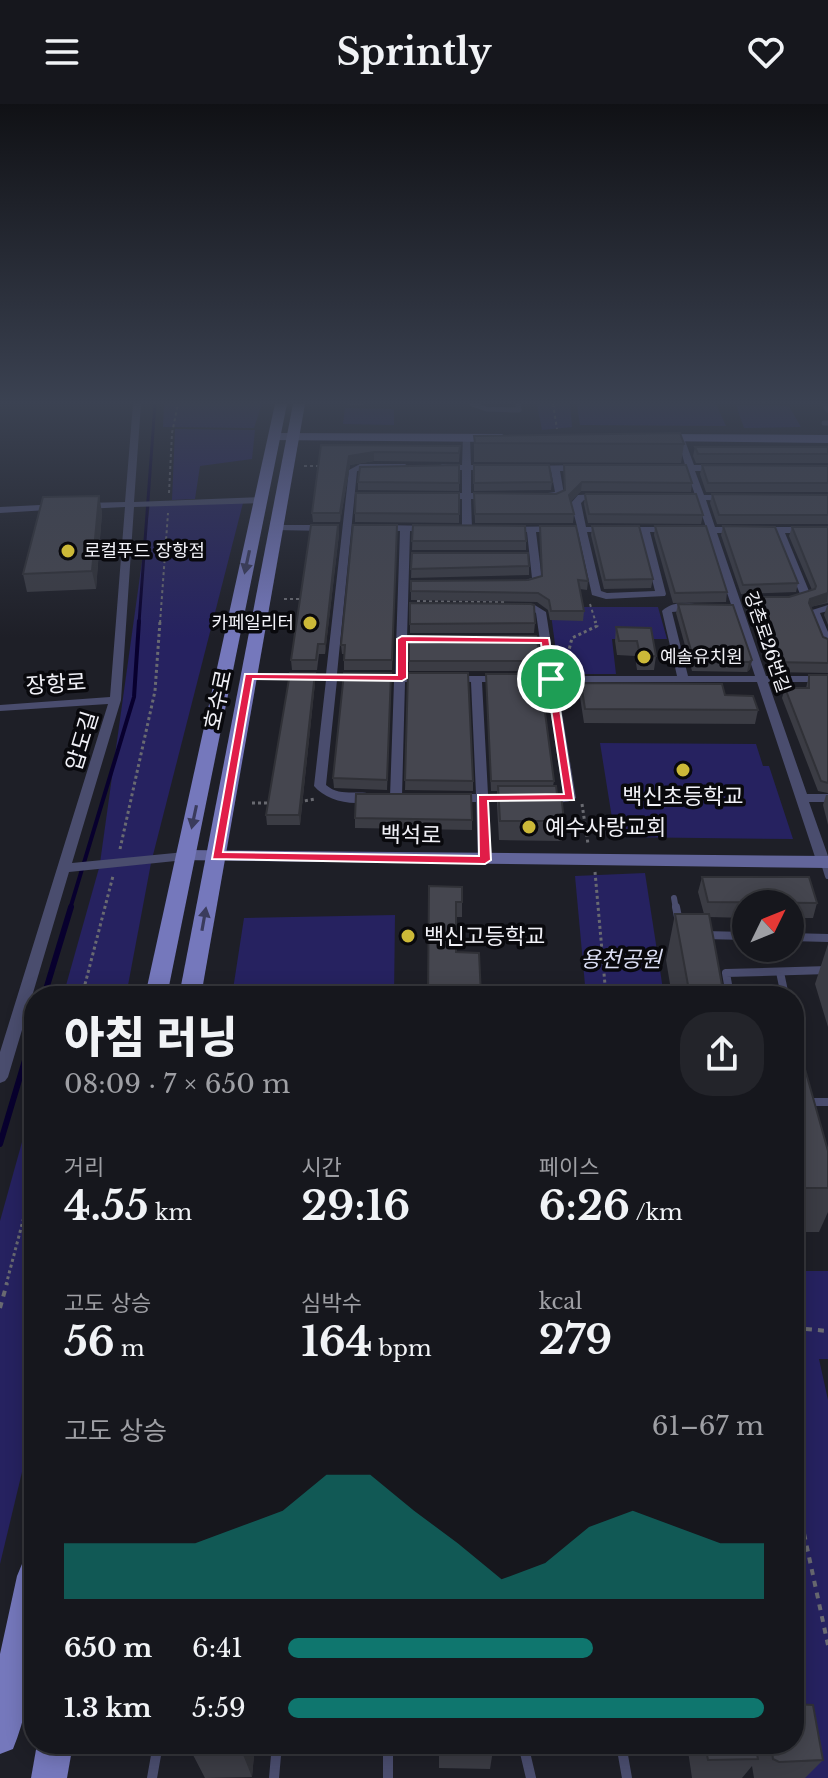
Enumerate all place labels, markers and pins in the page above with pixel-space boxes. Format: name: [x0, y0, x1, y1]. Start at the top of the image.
place label: 로컬푸드 장항점: [84, 540, 205, 562]
marker: 로컬푸드 장항점: [59, 542, 77, 560]
place label: 카페일리터: [211, 612, 294, 634]
marker: 카페일리터: [301, 614, 319, 632]
pin: [517, 645, 585, 713]
place label: 예솔유치원: [660, 646, 743, 668]
marker: 예솔유치원: [635, 648, 653, 666]
marker: 백신초등학교: [674, 761, 692, 779]
place label: 백신초등학교: [622, 783, 744, 810]
place label: 예수사랑교회: [545, 814, 666, 841]
marker: 예수사랑교회: [520, 818, 538, 836]
place label: 백신고등학교: [424, 923, 545, 950]
marker: 백신고등학교: [399, 927, 417, 945]

